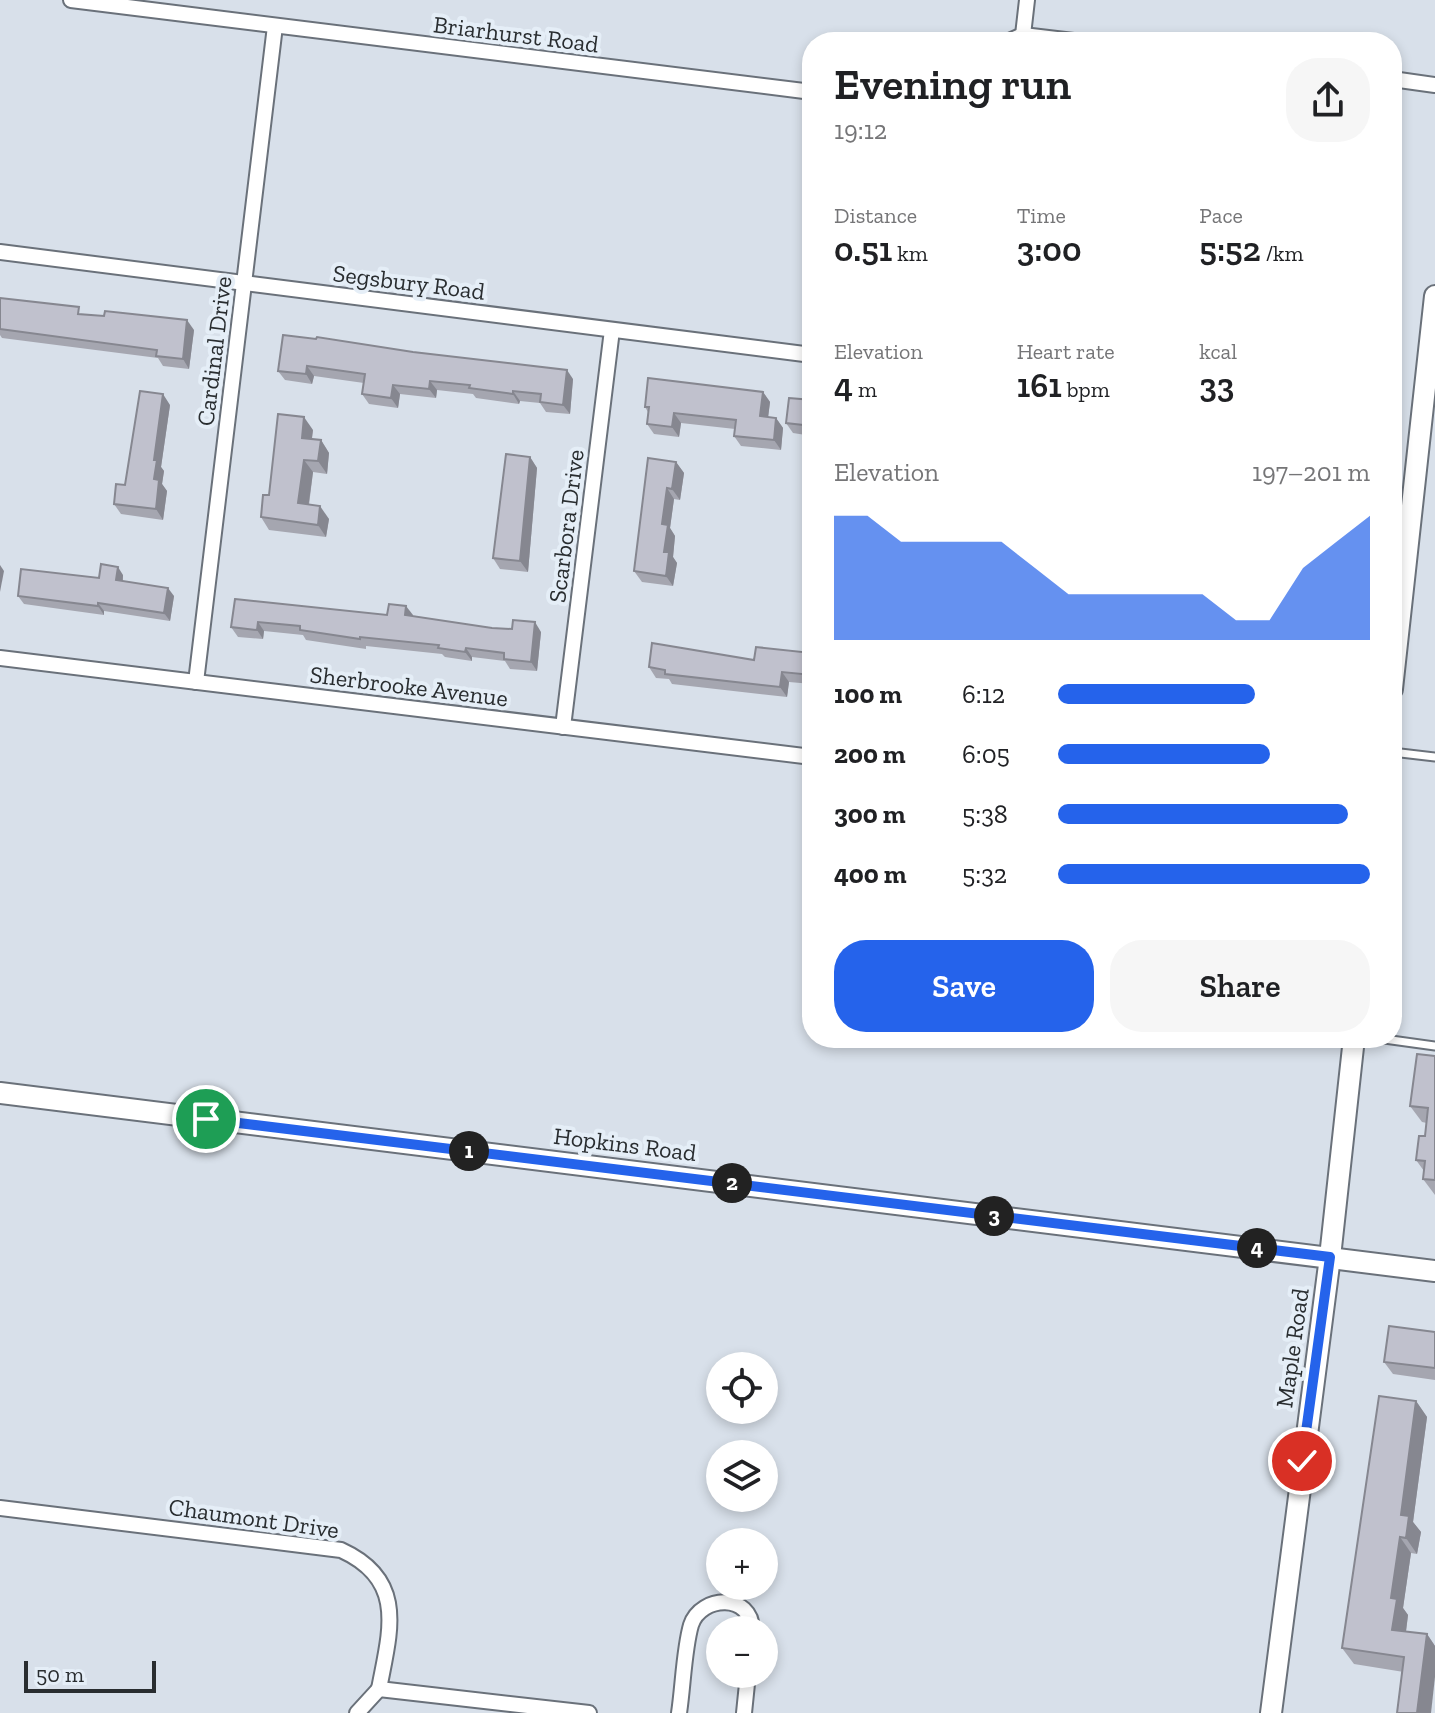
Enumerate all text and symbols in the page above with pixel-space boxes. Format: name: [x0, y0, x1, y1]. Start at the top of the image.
street label: Briarhurst Road: [432, 9, 600, 59]
text: Evening run: [834, 57, 1071, 110]
button: share: [1286, 58, 1370, 142]
text: 19:12: [834, 114, 887, 146]
text: Distance: [834, 202, 917, 229]
text: Time: [1017, 202, 1066, 229]
text: Pace: [1199, 202, 1243, 229]
text: 0.51: [834, 229, 892, 270]
text: 3:00: [1017, 229, 1082, 270]
text: 5:52: [1199, 229, 1261, 270]
text: km: [892, 240, 928, 267]
text: /km: [1261, 240, 1304, 267]
street label: Segsbury Road: [331, 258, 487, 306]
street label: Cardinal Drive: [190, 274, 238, 428]
text: Elevation: [834, 338, 923, 365]
text: Heart rate: [1017, 338, 1115, 365]
text: kcal: [1199, 338, 1237, 365]
text: 4: [834, 365, 853, 406]
text: 161: [1017, 365, 1062, 406]
text: 33: [1199, 365, 1234, 406]
text: m: [853, 376, 877, 403]
text: bpm: [1062, 376, 1110, 403]
street label: Scarbora Drive: [542, 448, 590, 604]
text: Elevation: [834, 456, 939, 488]
text: 197–201 m: [1252, 456, 1370, 488]
street label: Sherbrooke Avenue: [308, 659, 510, 713]
text: 100 m: [834, 678, 902, 710]
text: 6:12: [962, 678, 1005, 710]
text: 200 m: [834, 738, 906, 770]
text: 6:05: [962, 738, 1010, 770]
text: 300 m: [834, 798, 905, 830]
text: 5:38: [962, 798, 1008, 830]
text: 400 m: [834, 858, 906, 890]
text: 5:32: [962, 858, 1007, 890]
button: Save: [834, 940, 1094, 1032]
button: Share: [1110, 940, 1370, 1032]
pin: [172, 1085, 240, 1153]
icon: arrive: [184, 1097, 228, 1141]
street label: Hopkins Road: [552, 1121, 698, 1167]
pin: 1: [449, 1131, 489, 1171]
text: 1: [465, 1137, 473, 1164]
pin: 2: [712, 1163, 752, 1203]
text: 2: [726, 1169, 738, 1196]
pin: 3: [974, 1196, 1014, 1236]
text: 3: [988, 1202, 1000, 1229]
pin: 4: [1237, 1228, 1277, 1268]
text: 4: [1251, 1234, 1263, 1261]
street label: Maple Road: [1269, 1286, 1315, 1410]
map controls: [706, 1352, 778, 1688]
button: locate: [706, 1352, 778, 1424]
pin: [1268, 1427, 1336, 1495]
icon: check: [1280, 1439, 1324, 1483]
button: layers: [706, 1440, 778, 1512]
street label: Chaumont Drive: [167, 1492, 341, 1544]
button: +: [706, 1528, 778, 1600]
button: −: [706, 1616, 778, 1688]
scale bar: [24, 1657, 156, 1693]
text: 50 m: [36, 1661, 84, 1688]

